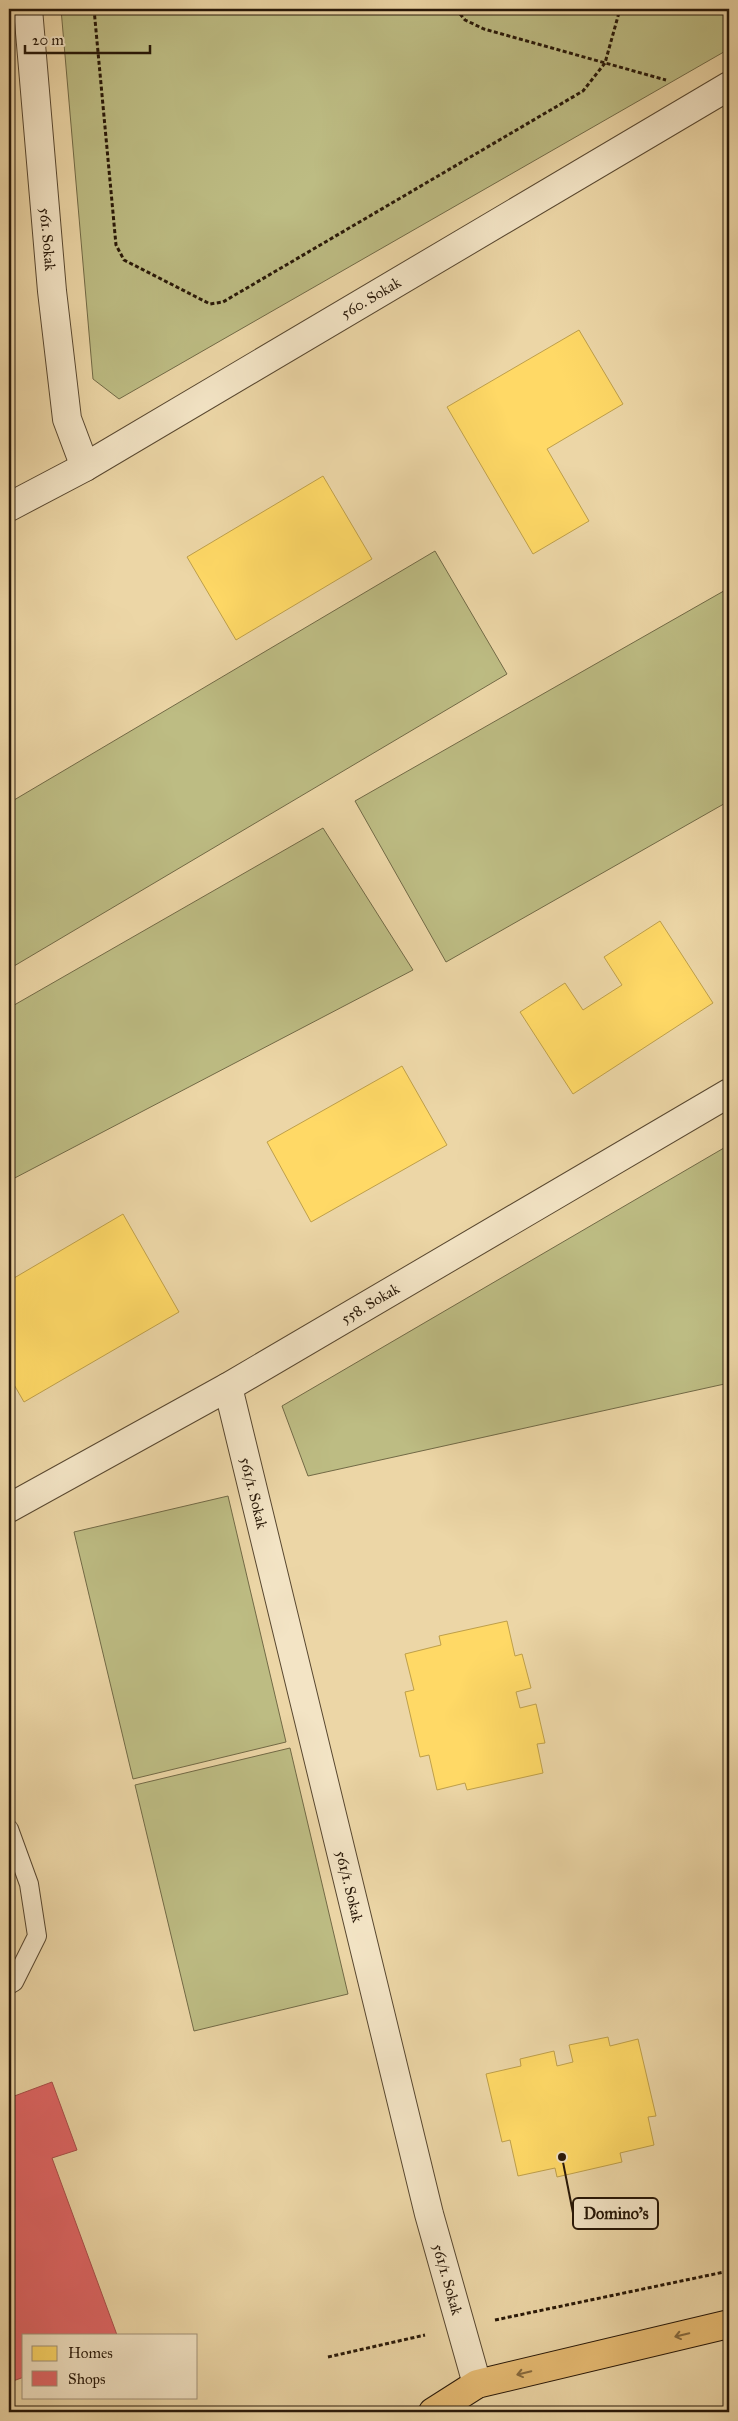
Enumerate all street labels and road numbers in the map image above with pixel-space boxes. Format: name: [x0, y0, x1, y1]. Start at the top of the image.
street label: 561. Sokak: [36, 207, 59, 272]
street label: 560. Sokak: [338, 273, 404, 323]
street label: 558. Sokak: [338, 1279, 403, 1328]
street label: 561/1. Sokak: [236, 1455, 271, 1531]
street label: 561/1. Sokak: [332, 1849, 367, 1924]
street label: 561/1. Sokak: [429, 2242, 466, 2317]

